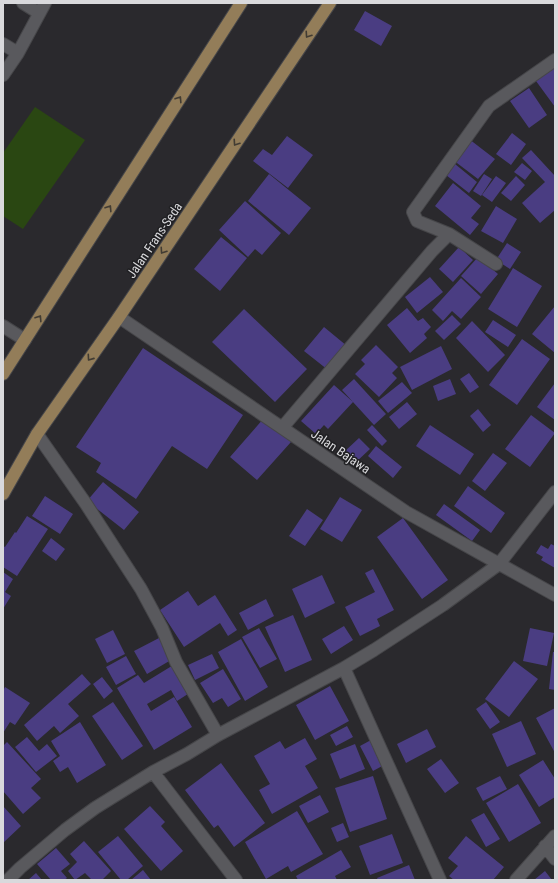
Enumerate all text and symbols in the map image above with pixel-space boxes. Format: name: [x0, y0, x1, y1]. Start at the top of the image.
one-way arrow: [306, 31, 313, 38]
one-way arrow: [175, 96, 182, 103]
one-way arrow: [233, 139, 241, 146]
street label: Jalan Frans-Seda: [124, 200, 185, 281]
one-way arrow: [104, 205, 112, 212]
one-way arrow: [160, 247, 168, 254]
one-way arrow: [34, 315, 42, 322]
one-way arrow: [87, 354, 95, 361]
street label: Jalan Bajawa: [308, 426, 373, 477]

